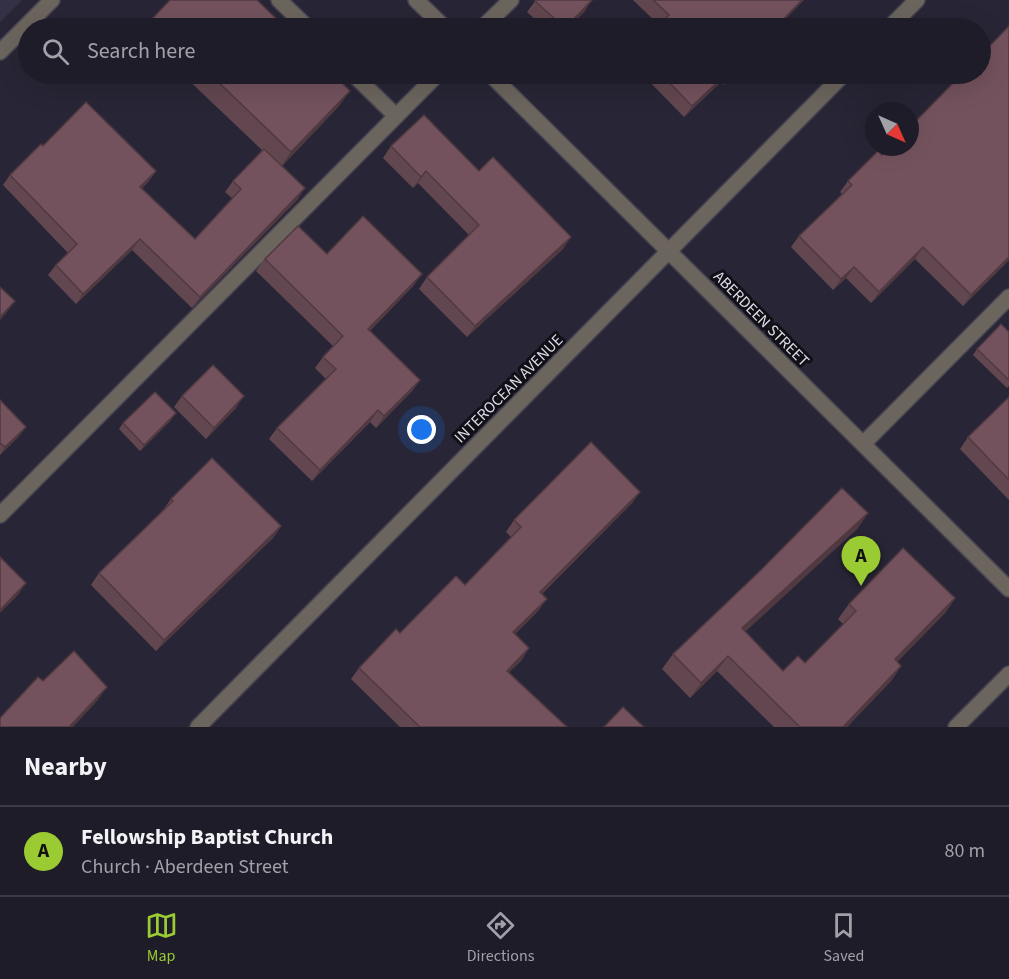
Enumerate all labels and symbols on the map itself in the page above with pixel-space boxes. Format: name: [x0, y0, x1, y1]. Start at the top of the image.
north arrow: [865, 102, 919, 156]
street label: ABERDEEN STREET: [709, 266, 814, 372]
street label: INTEROCEAN AVENUE: [450, 330, 568, 448]
your location: [407, 415, 436, 444]
pin: A: [842, 536, 880, 586]

